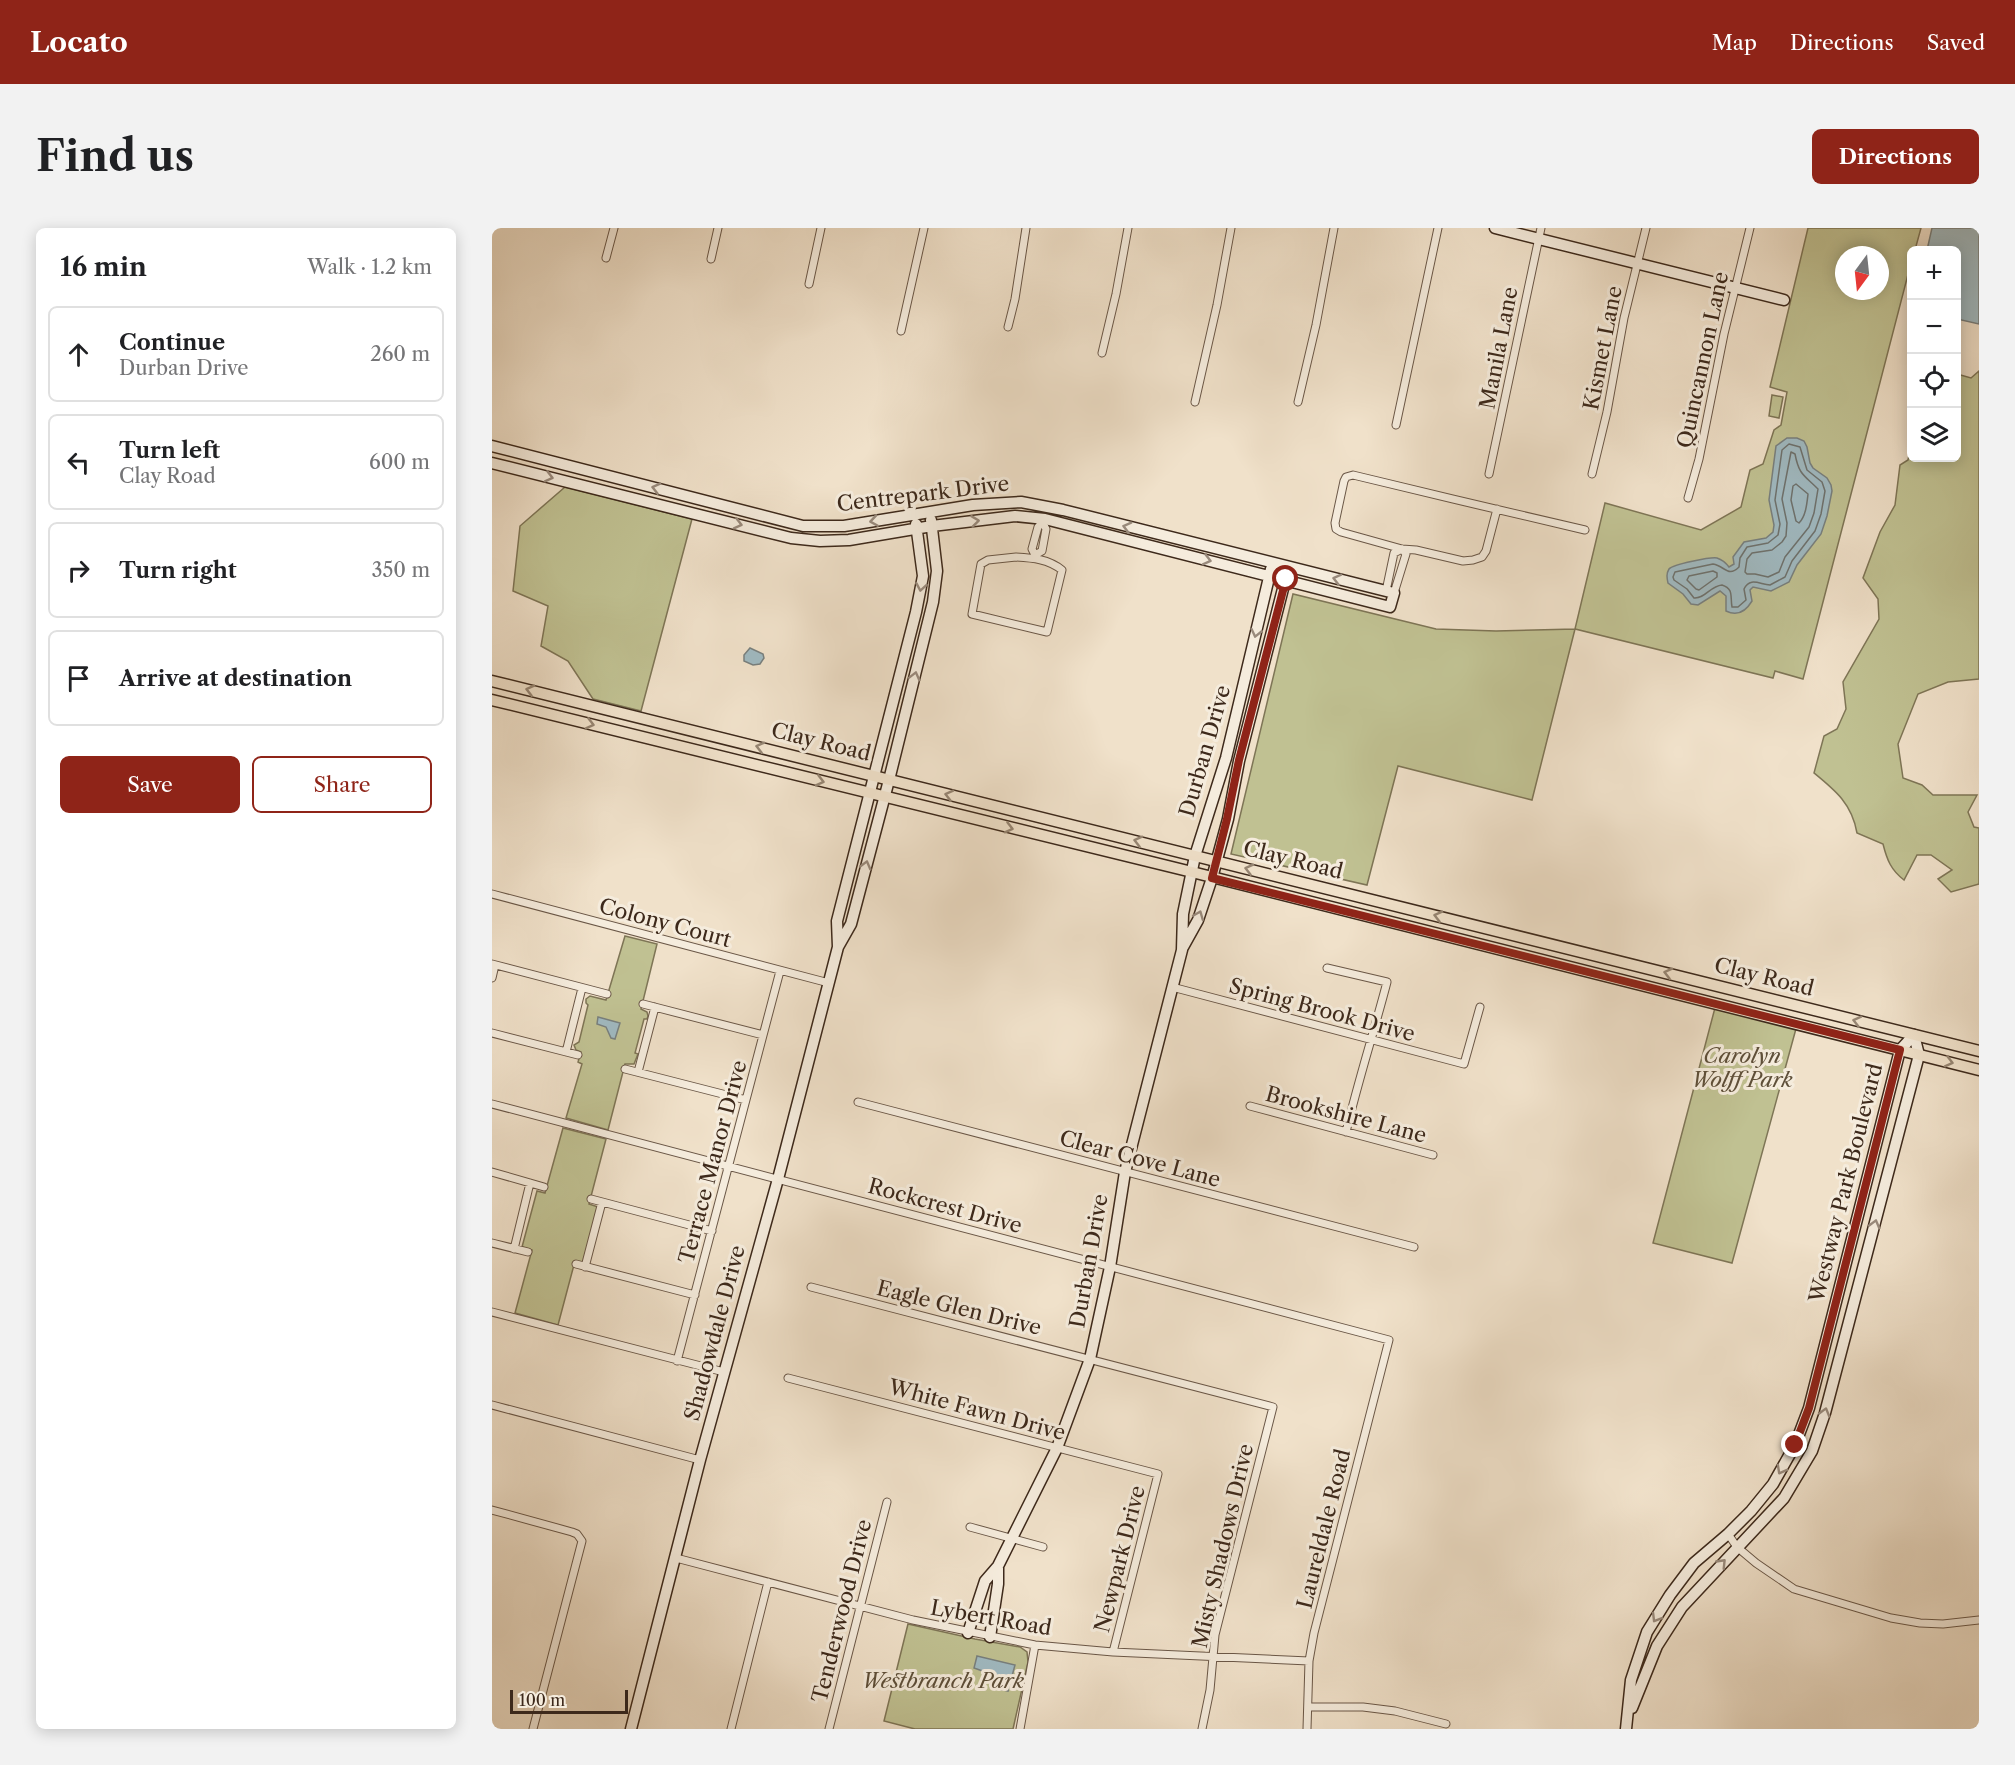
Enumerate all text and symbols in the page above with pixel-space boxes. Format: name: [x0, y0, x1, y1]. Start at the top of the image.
text: Locato: [30, 25, 128, 59]
text: Map: [1712, 30, 1757, 55]
text: Directions: [1790, 30, 1894, 55]
text: Saved: [1927, 30, 1985, 55]
button: Directions: [1812, 129, 1979, 184]
text: Find us: [36, 130, 194, 182]
north arrow: [1835, 246, 1889, 300]
map controls: [1907, 246, 1961, 462]
button: +: [1907, 246, 1961, 300]
text: 16 min: [60, 251, 147, 283]
text: Walk · 1.2 km: [307, 255, 432, 279]
street label: Quincannon Lane: [1672, 269, 1733, 450]
street label: Kismet Lane: [1578, 284, 1627, 412]
street label: Manila Lane: [1474, 285, 1523, 411]
button: −: [1907, 300, 1961, 354]
text: Continue: [119, 329, 225, 356]
icon: ahead: [62, 338, 95, 371]
text: 260 m: [370, 342, 430, 366]
button: locate: [1907, 354, 1961, 408]
text: Durban Drive: [119, 356, 248, 380]
button: layers: [1907, 408, 1961, 462]
text: Turn left: [119, 437, 220, 464]
icon: left: [62, 446, 95, 479]
text: 600 m: [369, 450, 430, 474]
text: Clay Road: [119, 464, 216, 488]
one-way arrow: [544, 469, 554, 482]
street label: Centrepark Drive: [835, 471, 1011, 516]
one-way arrow: [651, 483, 661, 496]
one-way arrow: [869, 514, 878, 526]
one-way arrow: [971, 515, 980, 527]
one-way arrow: [733, 517, 743, 530]
one-way arrow: [1123, 521, 1133, 534]
one-way arrow: [1202, 552, 1212, 565]
icon: right: [62, 554, 95, 587]
text: Turn right: [119, 557, 237, 584]
text: 350 m: [372, 558, 430, 582]
route start: [1272, 565, 1298, 591]
one-way arrow: [1332, 574, 1342, 587]
one-way arrow: [915, 582, 927, 591]
one-way arrow: [1251, 627, 1264, 637]
icon: arrive: [62, 662, 95, 695]
text: Arrive at destination: [119, 665, 352, 692]
one-way arrow: [908, 672, 921, 682]
street label: Durban Drive: [1174, 682, 1235, 820]
one-way arrow: [525, 685, 535, 698]
one-way arrow: [584, 717, 594, 730]
street label: Clay Road: [769, 717, 874, 766]
one-way arrow: [755, 742, 765, 755]
button: Save: [60, 756, 240, 813]
button: Share: [252, 756, 432, 813]
one-way arrow: [814, 774, 824, 787]
one-way arrow: [944, 789, 954, 802]
one-way arrow: [1004, 820, 1014, 833]
street label: Clay Road: [1241, 835, 1346, 884]
one-way arrow: [1134, 836, 1144, 849]
one-way arrow: [859, 860, 872, 870]
one-way arrow: [1244, 864, 1254, 877]
street label: Colony Court: [596, 893, 734, 952]
one-way arrow: [1192, 910, 1204, 921]
one-way arrow: [1433, 911, 1443, 924]
street label: Clay Road: [1712, 952, 1817, 1001]
one-way arrow: [1663, 968, 1673, 981]
street label: Spring Brook Drive: [1227, 973, 1418, 1046]
one-way arrow: [1852, 1016, 1863, 1028]
park label: Carolyn Wolff Park: [1691, 1043, 1793, 1092]
one-way arrow: [1944, 1055, 1954, 1068]
street label: Terrace Manor Drive: [673, 1058, 752, 1266]
street label: Westway Park Boulevard: [1803, 1061, 1887, 1306]
street label: Brookshire Lane: [1263, 1081, 1429, 1148]
street label: Clear Cove Lane: [1057, 1125, 1223, 1192]
street label: Rockcrest Drive: [865, 1173, 1025, 1238]
street label: Durban Drive: [1064, 1192, 1113, 1330]
one-way arrow: [1868, 1219, 1880, 1229]
street label: Shadowdale Drive: [679, 1242, 750, 1423]
street label: Eagle Glen Drive: [874, 1275, 1044, 1340]
street label: White Fawn Drive: [885, 1374, 1068, 1445]
one-way arrow: [1818, 1407, 1830, 1418]
route end: [1781, 1431, 1807, 1457]
street label: Misty Shadows Drive: [1187, 1441, 1258, 1650]
street label: Laureldale Road: [1292, 1446, 1355, 1611]
one-way arrow: [1777, 1464, 1788, 1474]
street label: Newpark Drive: [1089, 1483, 1150, 1635]
street label: Tenderwood Drive: [807, 1517, 876, 1705]
one-way arrow: [1714, 1560, 1725, 1571]
street label: Lybert Road: [929, 1595, 1054, 1640]
one-way arrow: [1651, 1612, 1663, 1622]
park label: Westbranch Park: [862, 1668, 1024, 1693]
scale bar: [510, 1687, 628, 1714]
text: 100 m: [519, 1690, 565, 1710]

